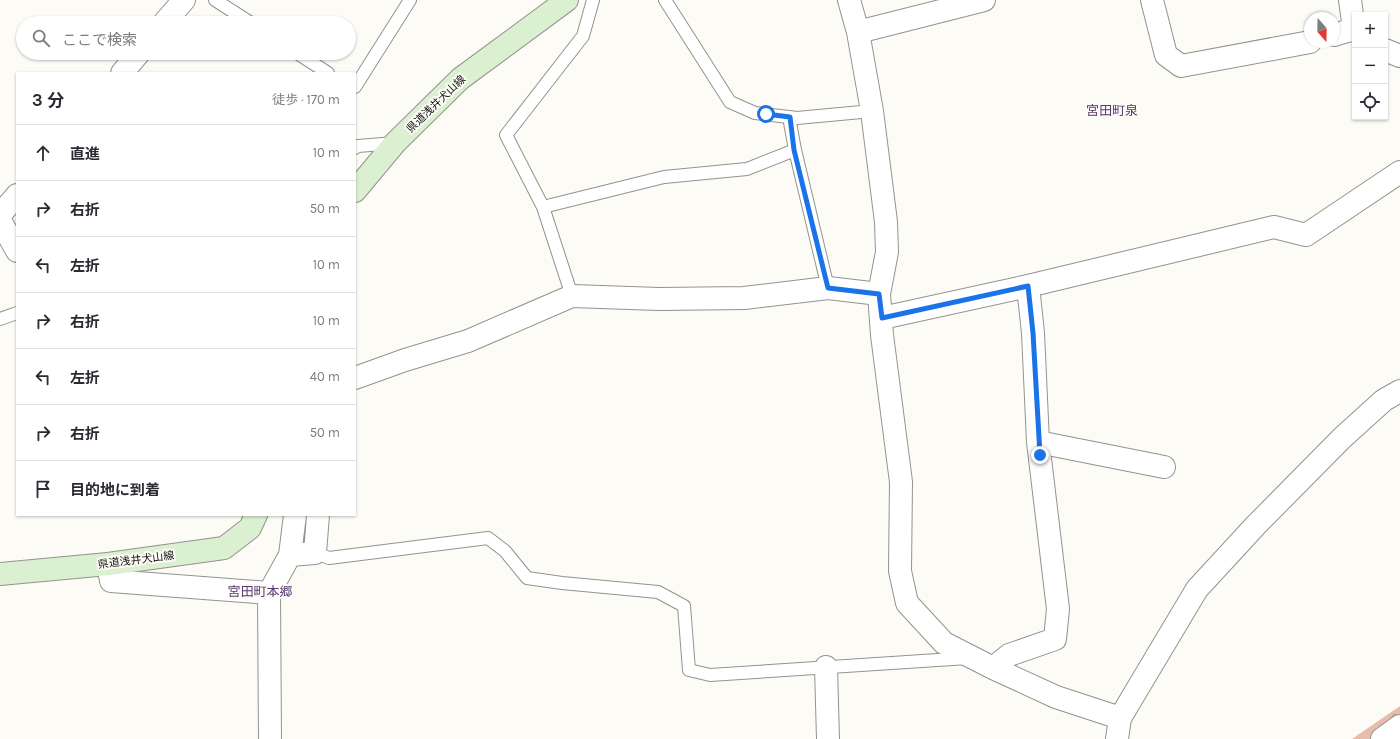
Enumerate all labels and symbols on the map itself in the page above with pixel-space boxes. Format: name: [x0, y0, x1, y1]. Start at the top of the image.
north arrow: [1304, 12, 1340, 48]
street label: 県道浅井犬山線: [404, 73, 468, 135]
district label: 宮田町泉: [1086, 103, 1138, 118]
route start: [757, 105, 775, 123]
route end: [1031, 446, 1049, 464]
street label: 県道浅井犬山線: [97, 549, 175, 571]
district label: 宮田町本郷: [227, 584, 293, 599]

